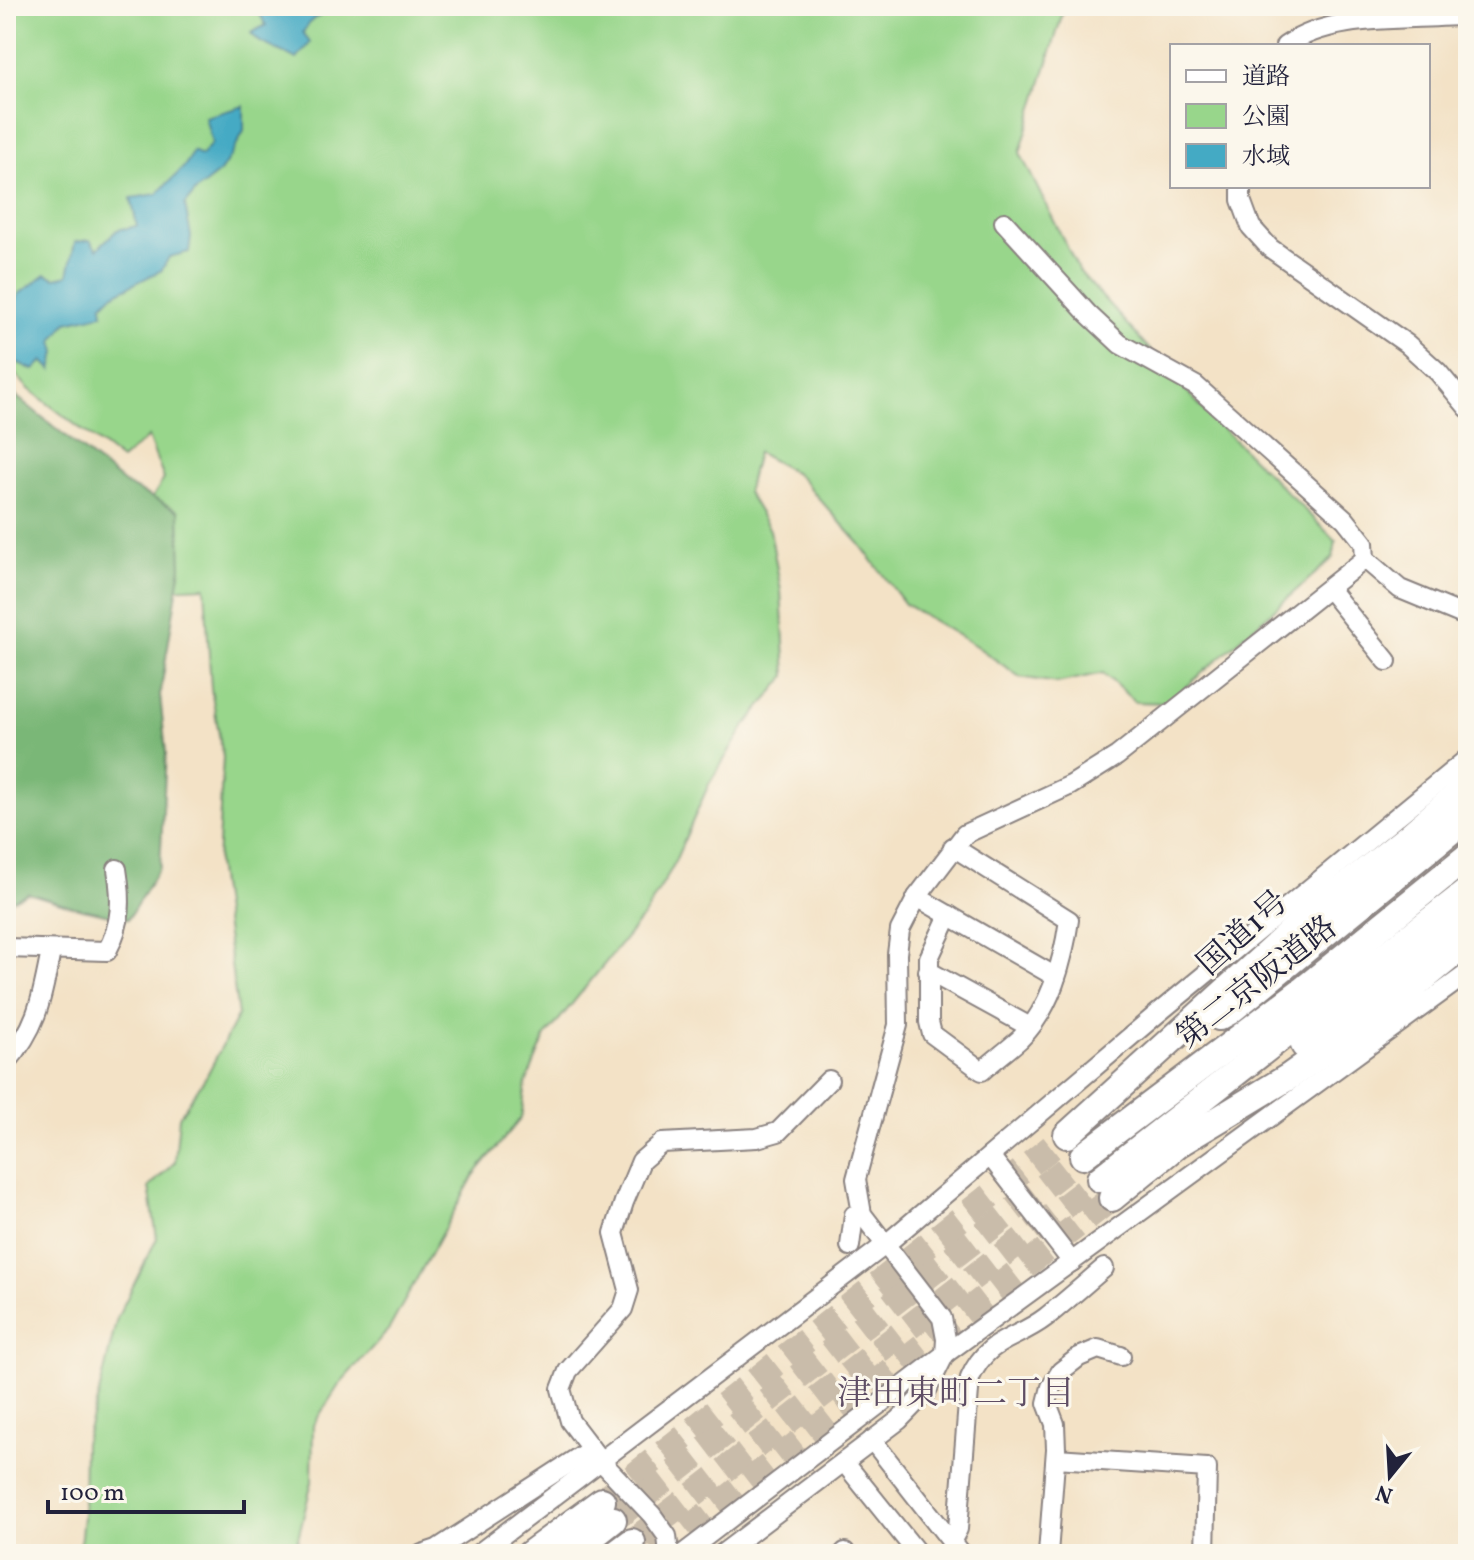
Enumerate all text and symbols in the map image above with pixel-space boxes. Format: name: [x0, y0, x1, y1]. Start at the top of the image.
legend: [1170, 44, 1430, 188]
text: 道路: [1242, 61, 1290, 95]
text: 公園: [1242, 101, 1290, 135]
text: 水域: [1242, 141, 1290, 175]
street label: 国道1号: [1189, 882, 1299, 987]
street label: 第二京阪道路: [1169, 907, 1347, 1060]
district label: 津田東町二丁目: [837, 1372, 1075, 1419]
north arrow: [1350, 1436, 1430, 1516]
scale bar: [48, 1464, 244, 1514]
text: N: [1372, 1475, 1397, 1510]
text: 100 m: [60, 1477, 125, 1511]

